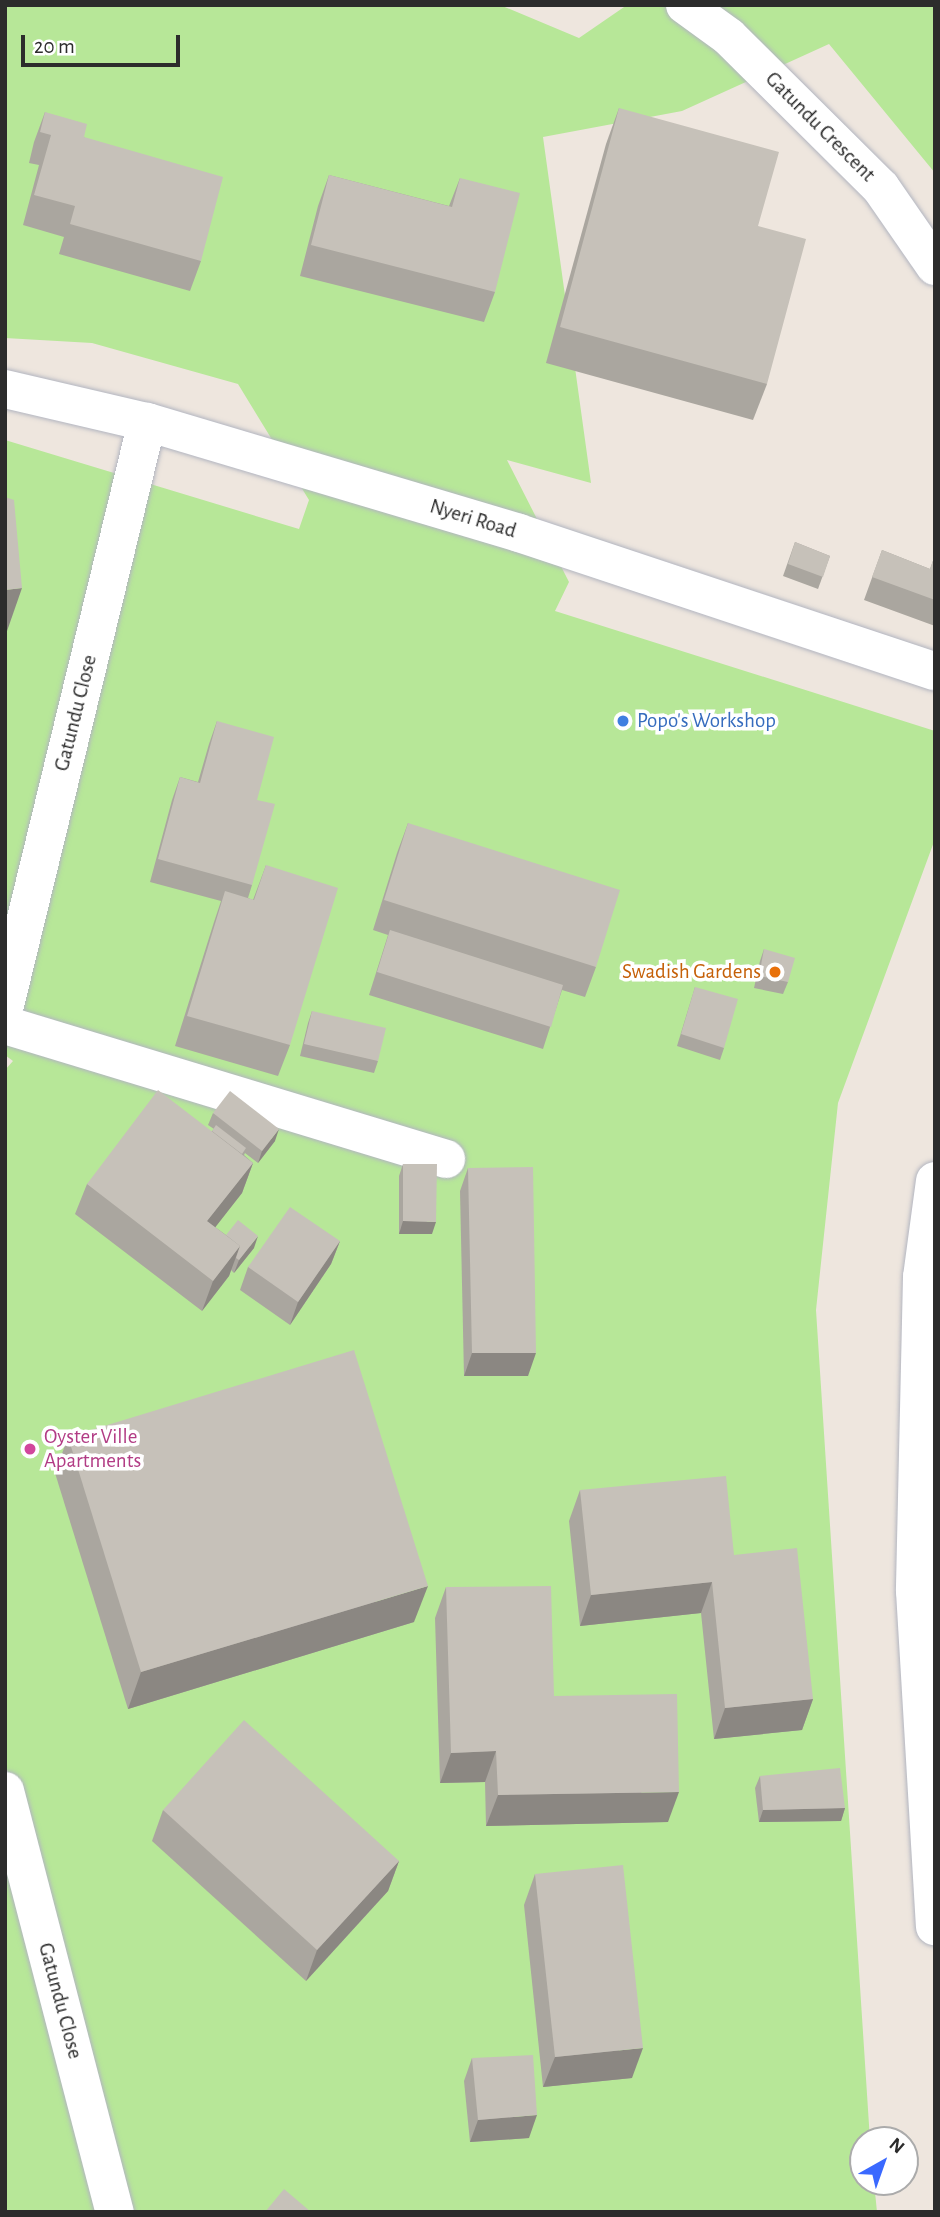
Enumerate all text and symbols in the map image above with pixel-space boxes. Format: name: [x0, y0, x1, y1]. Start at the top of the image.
scale bar: [24, 21, 184, 65]
text: 20 m: [34, 36, 75, 57]
street label: Gatundu Crescent: [760, 67, 880, 187]
street label: Nyeri Road: [427, 494, 519, 544]
street label: Gatundu Close: [49, 652, 103, 774]
place label: Popo's Workshop: [637, 708, 776, 734]
marker: Popo's Workshop: [615, 713, 631, 729]
place label: Swadish Gardens: [622, 959, 761, 985]
marker: Swadish Gardens: [767, 964, 783, 980]
place label: Oyster Ville Apartments: [44, 1424, 141, 1474]
marker: Oyster Ville Apartments: [22, 1441, 38, 1457]
street label: Gatundu Close: [32, 1940, 88, 2062]
north arrow: [849, 2126, 919, 2196]
text: N: [885, 2135, 908, 2158]

